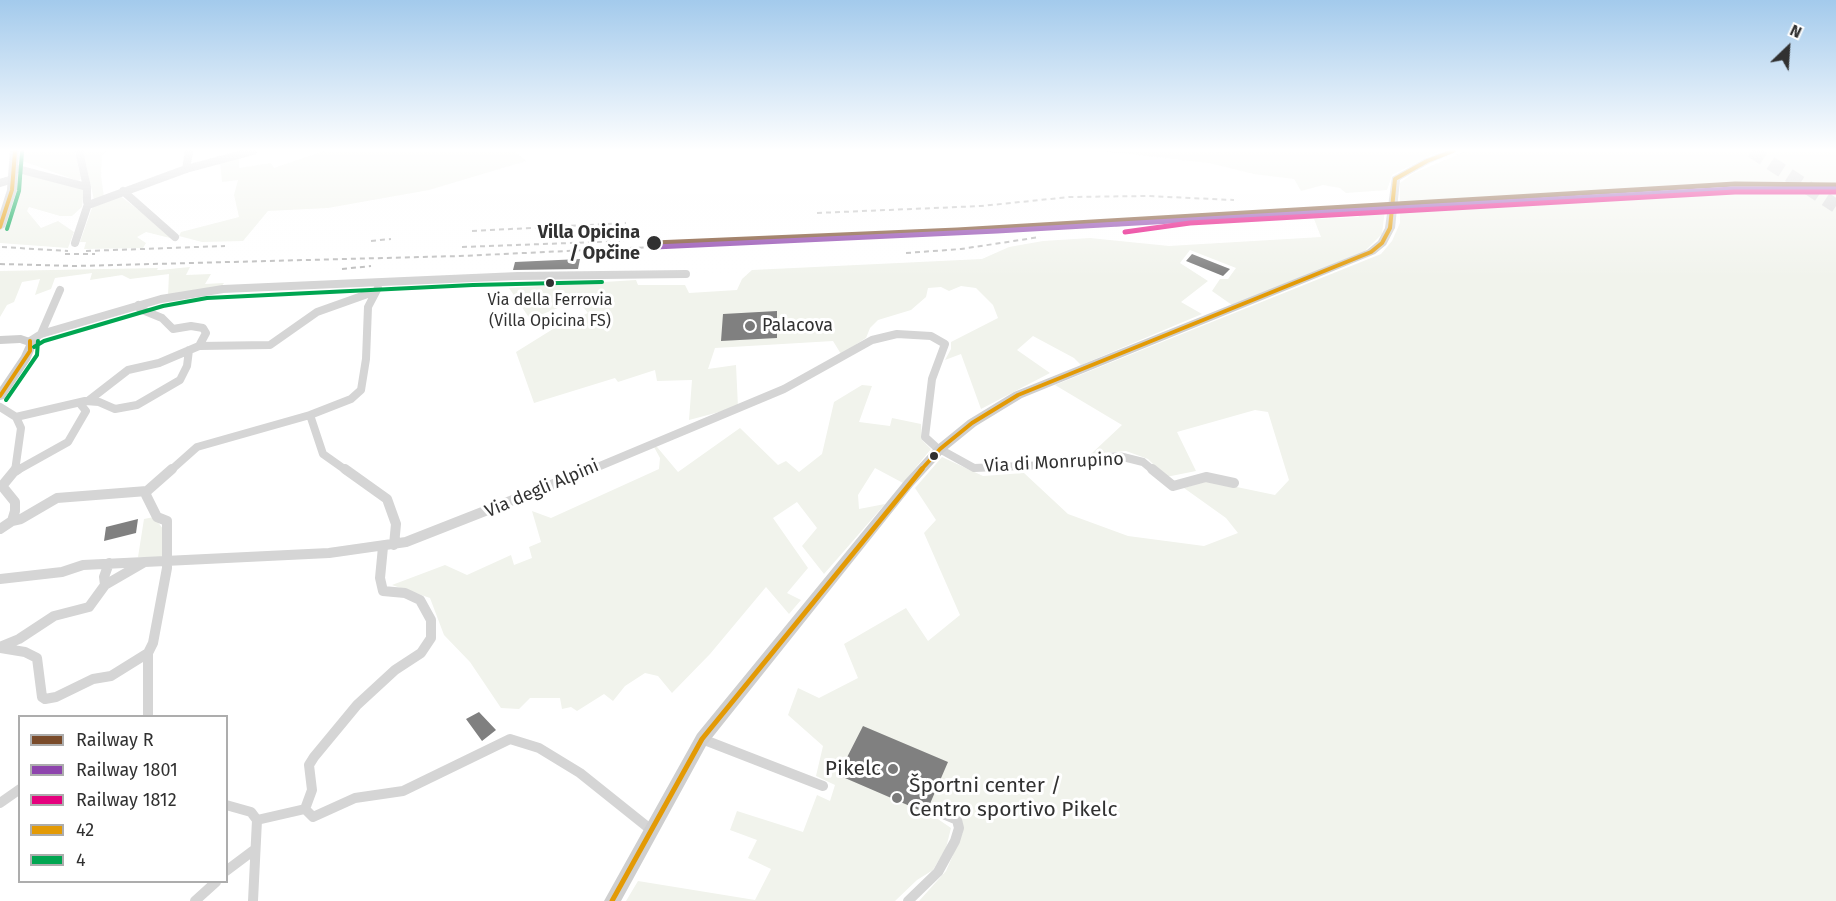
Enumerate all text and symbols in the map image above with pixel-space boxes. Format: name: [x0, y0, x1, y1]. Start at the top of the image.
north arrow: [1758, 18, 1818, 78]
text: N: [1787, 20, 1805, 42]
place label: Villa Opicina / Opčine: [538, 222, 640, 264]
marker: Villa Opicina / Opčine: [645, 234, 663, 252]
marker: Via della Ferrovia (Villa Opicina FS): [544, 277, 556, 289]
place label: Via della Ferrovia (Villa Opicina FS): [487, 291, 613, 329]
place label: Palacova: [762, 315, 833, 337]
marker: Palacova: [743, 319, 757, 333]
street label: Via di Monrupino: [984, 449, 1124, 477]
unlabelled marker: [928, 450, 940, 462]
street label: Via degli Alpini: [482, 455, 602, 523]
legend: [18, 715, 228, 883]
text: Railway R: [76, 729, 154, 751]
place label: Pikelc: [825, 756, 881, 782]
text: Railway 1801: [76, 759, 178, 781]
marker: Pikelc: [886, 762, 900, 776]
place label: Športni center / Centro sportivo Pikelc: [909, 773, 1117, 823]
text: Railway 1812: [76, 789, 177, 811]
marker: Športni center / Centro sportivo Pikelc: [890, 791, 904, 805]
text: 42: [76, 819, 94, 841]
text: 4: [76, 849, 86, 871]

